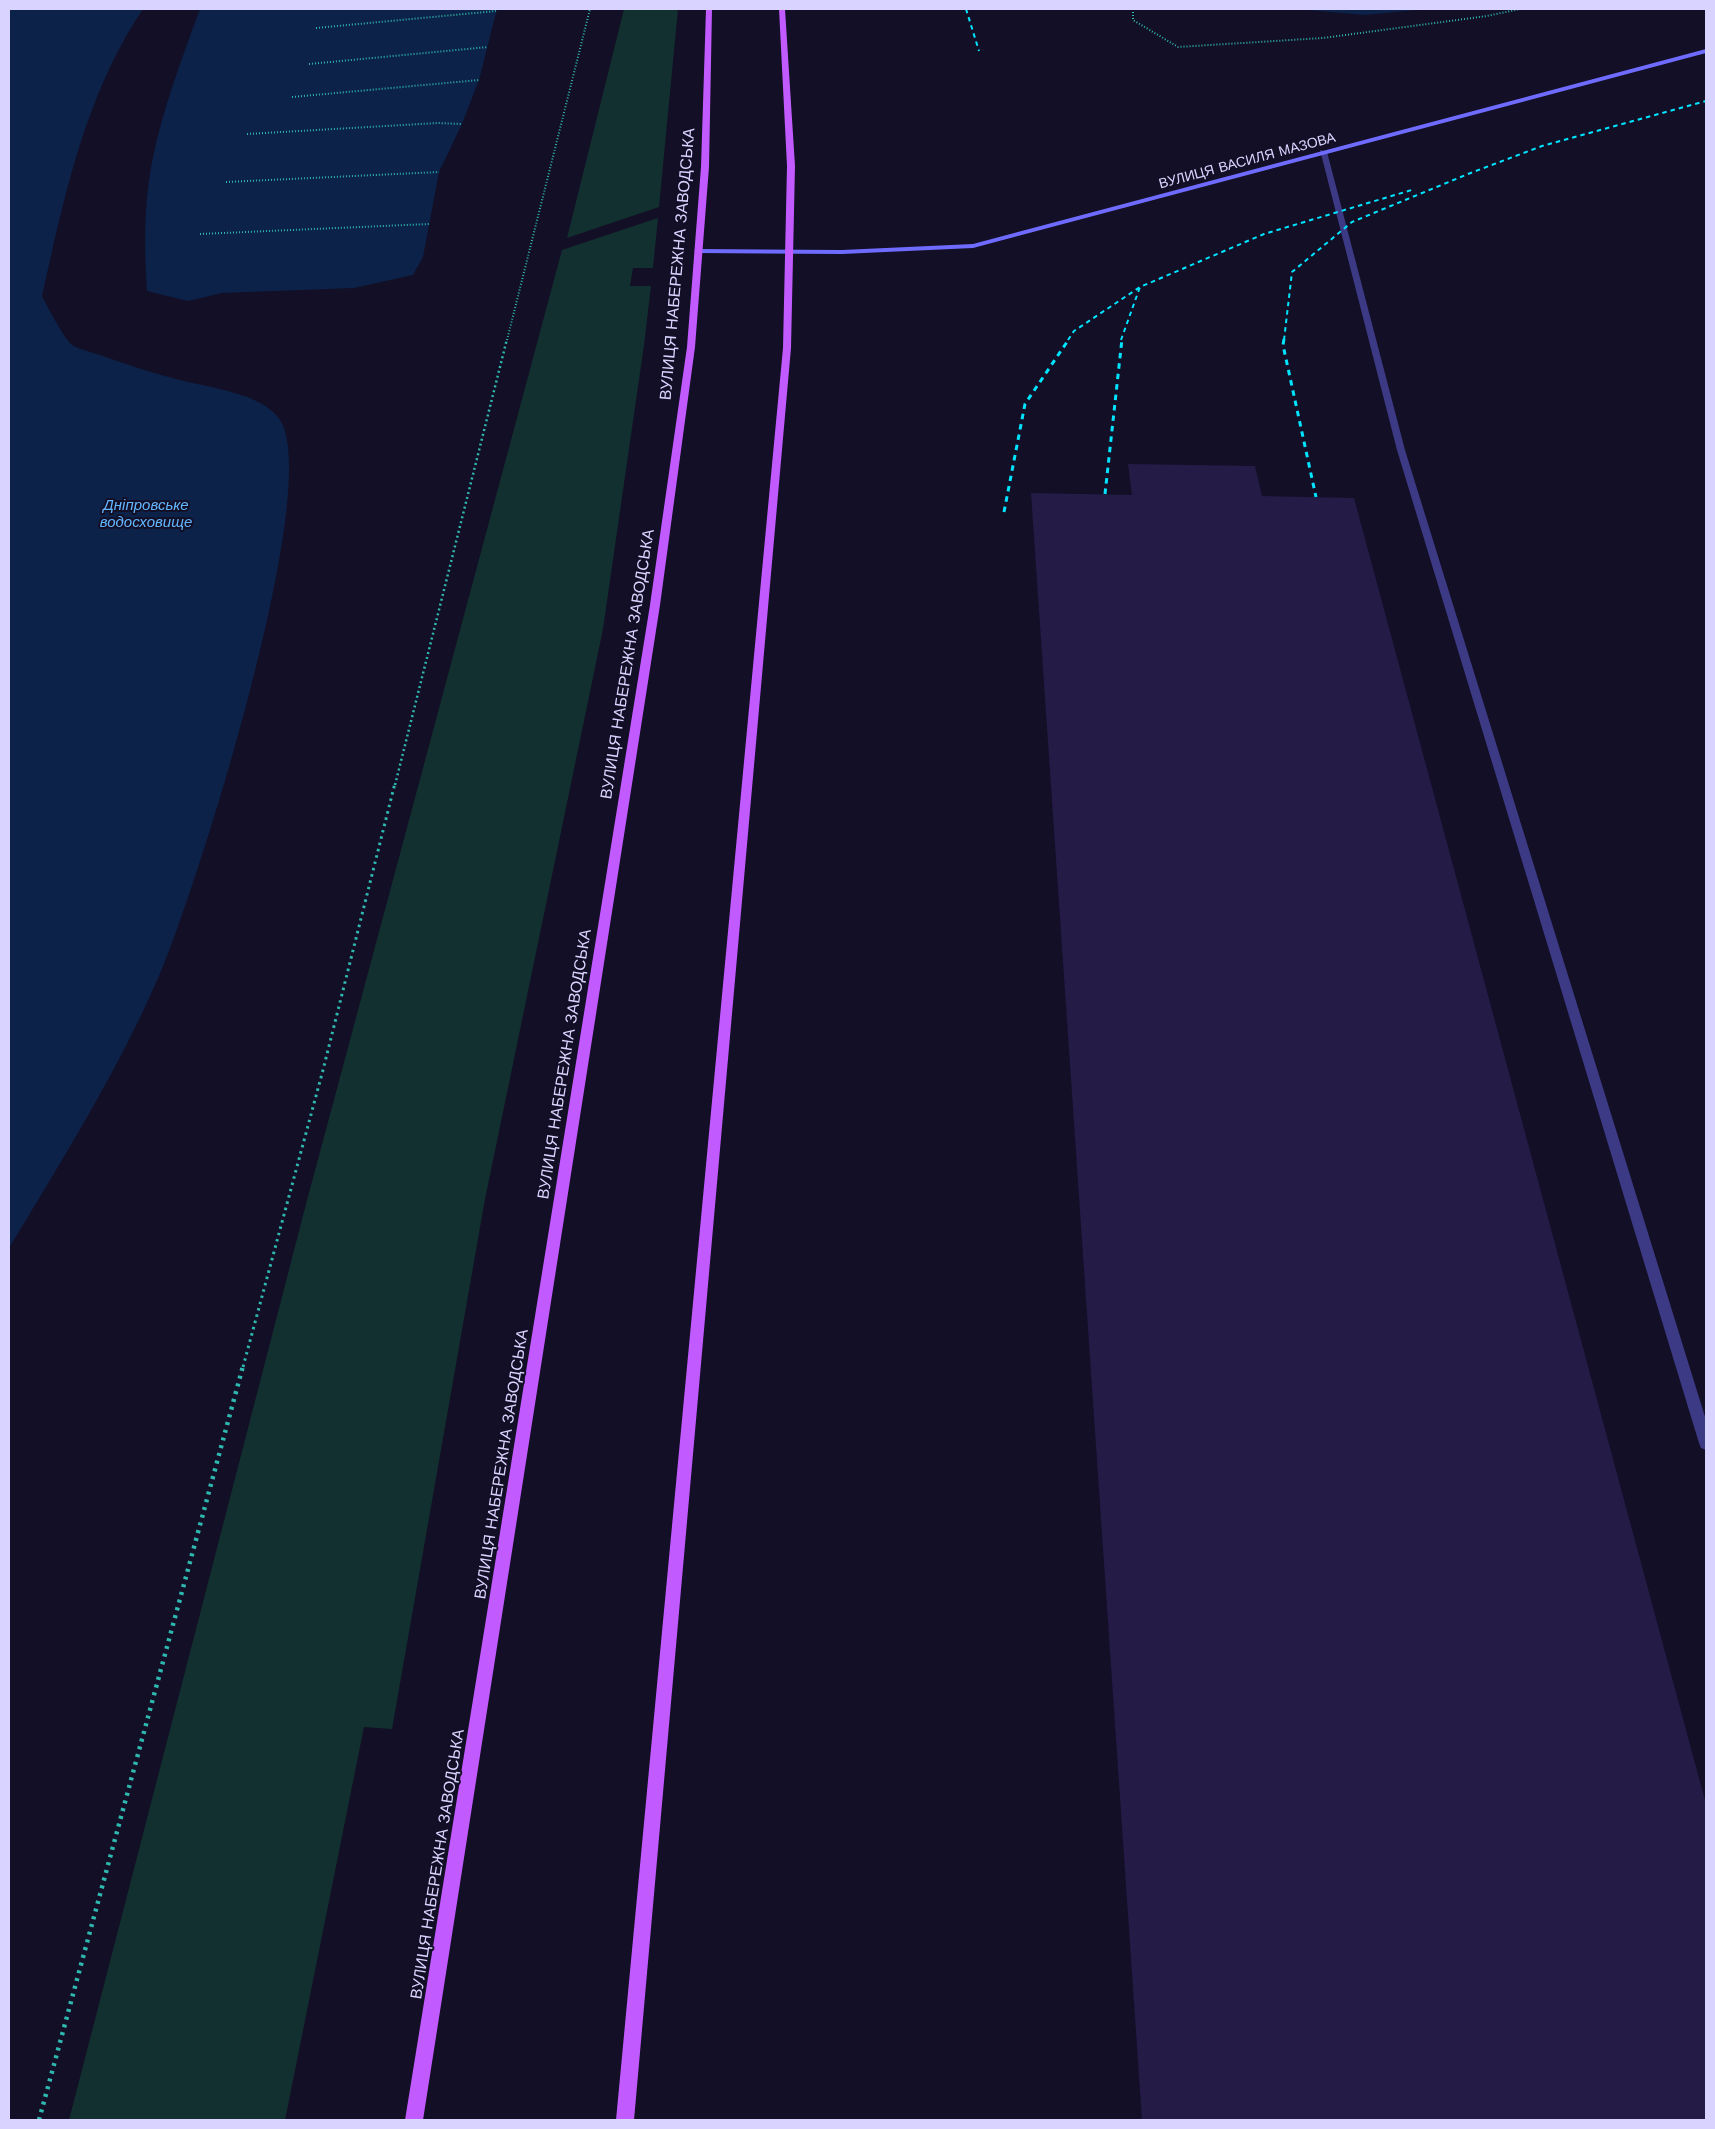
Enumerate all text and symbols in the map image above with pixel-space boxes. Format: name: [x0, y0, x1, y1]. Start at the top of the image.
street label: ВУЛИЦЯ НАБЕРЕЖНА ЗАВОДСЬКА: [656, 127, 698, 401]
street label: ВУЛИЦЯ ВАСИЛЯ МАЗОВА: [1157, 129, 1338, 191]
water label: Дніпровське водосховище: [100, 496, 192, 531]
street label: ВУЛИЦЯ НАБЕРЕЖНА ЗАВОДСЬКА: [596, 527, 658, 800]
street label: ВУЛИЦЯ НАБЕРЕЖНА ЗАВОДСЬКА: [533, 927, 595, 1200]
street label: ВУЛИЦЯ НАБЕРЕЖНА ЗАВОДСЬКА: [470, 1327, 532, 1600]
street label: ВУЛИЦЯ НАБЕРЕЖНА ЗАВОДСЬКА: [406, 1727, 468, 2000]

